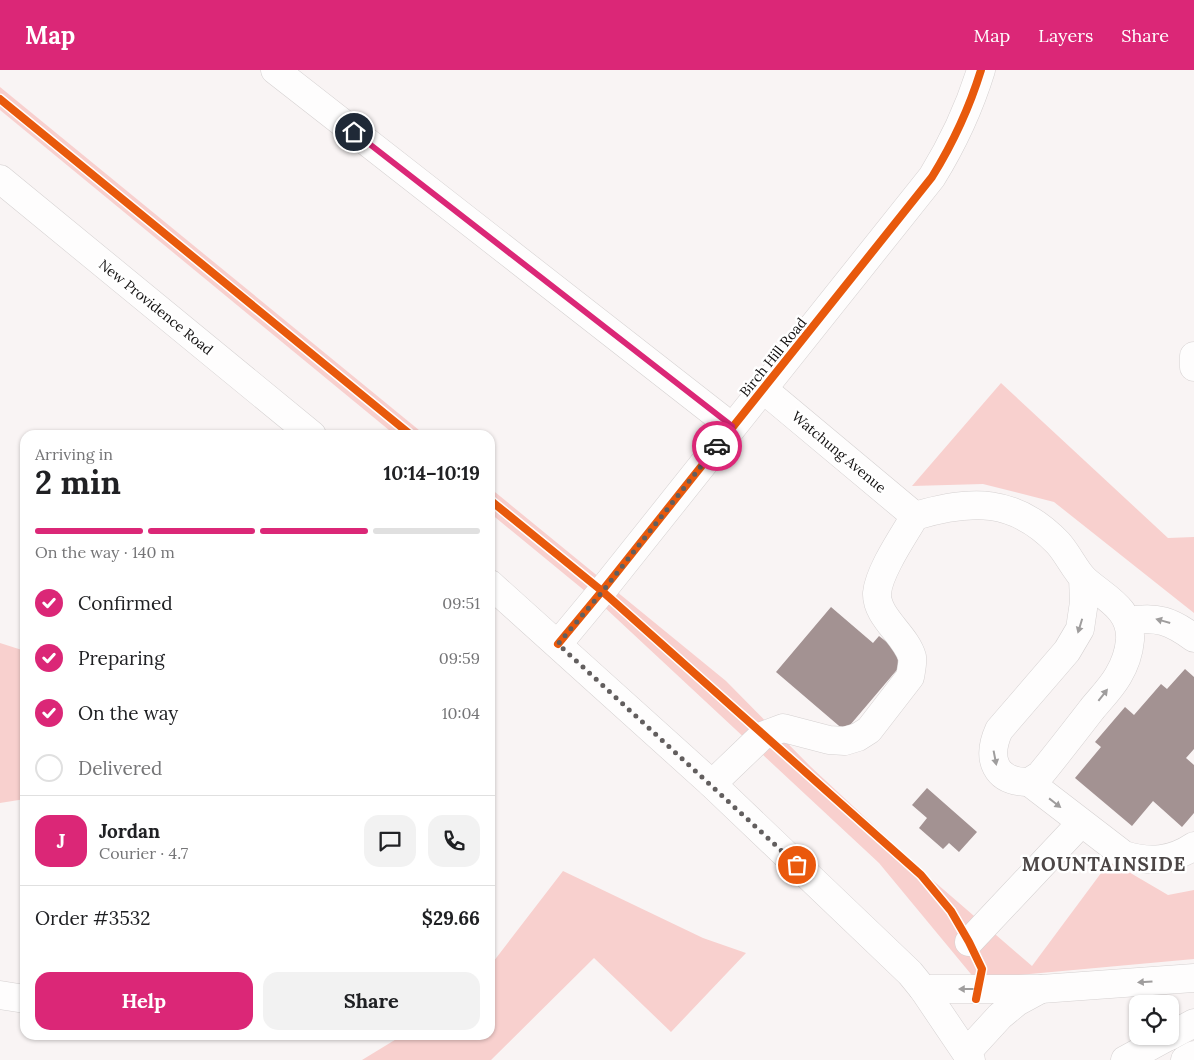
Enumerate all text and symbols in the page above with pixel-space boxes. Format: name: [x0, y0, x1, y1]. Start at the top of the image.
text: Map: [25, 20, 75, 51]
text: Map: [974, 24, 1010, 47]
text: Layers: [1038, 24, 1093, 47]
text: Share: [1121, 24, 1169, 47]
pin: [333, 111, 375, 153]
icon: home: [340, 118, 368, 146]
street label: New Providence Road: [95, 255, 217, 359]
street label: Birch Hill Road: [736, 314, 810, 400]
street label: Watchung Avenue: [788, 407, 890, 497]
courier: [692, 421, 742, 471]
icon: car: [703, 432, 731, 460]
text: Arriving in: [35, 444, 113, 464]
text: 10:14–10:19: [383, 461, 480, 485]
text: 2 min: [35, 462, 121, 503]
text: On the way · 140 m: [35, 542, 175, 562]
icon: check: [35, 589, 63, 617]
text: Confirmed: [78, 591, 173, 615]
text: 09:51: [442, 593, 480, 613]
one-way arrow: [1156, 617, 1171, 625]
one-way arrow: [1075, 619, 1083, 634]
icon: check: [35, 644, 63, 672]
text: Preparing: [78, 646, 165, 670]
text: 09:59: [439, 648, 480, 668]
one-way arrow: [1098, 688, 1108, 702]
icon: check: [35, 699, 63, 727]
text: On the way: [78, 701, 178, 725]
text: 10:04: [442, 703, 480, 723]
one-way arrow: [991, 751, 999, 767]
text: Delivered: [78, 756, 162, 780]
one-way arrow: [1048, 797, 1061, 808]
button: chat: [364, 815, 416, 867]
button: phone: [428, 815, 480, 867]
text: Jordan: [99, 819, 160, 843]
text: J: [57, 829, 65, 853]
text: Courier · 4.7: [99, 843, 188, 863]
pin: [776, 844, 818, 886]
icon: bag: [783, 851, 811, 879]
district label: MOUNTAINSIDE: [1022, 852, 1186, 876]
text: Order #3532: [35, 906, 151, 930]
text: $29.66: [422, 906, 480, 930]
button: Help: [35, 972, 253, 1030]
button: Share: [263, 972, 480, 1030]
one-way arrow: [1137, 979, 1153, 987]
one-way arrow: [957, 985, 973, 993]
map controls: [1129, 995, 1179, 1045]
button: locate: [1129, 995, 1179, 1045]

